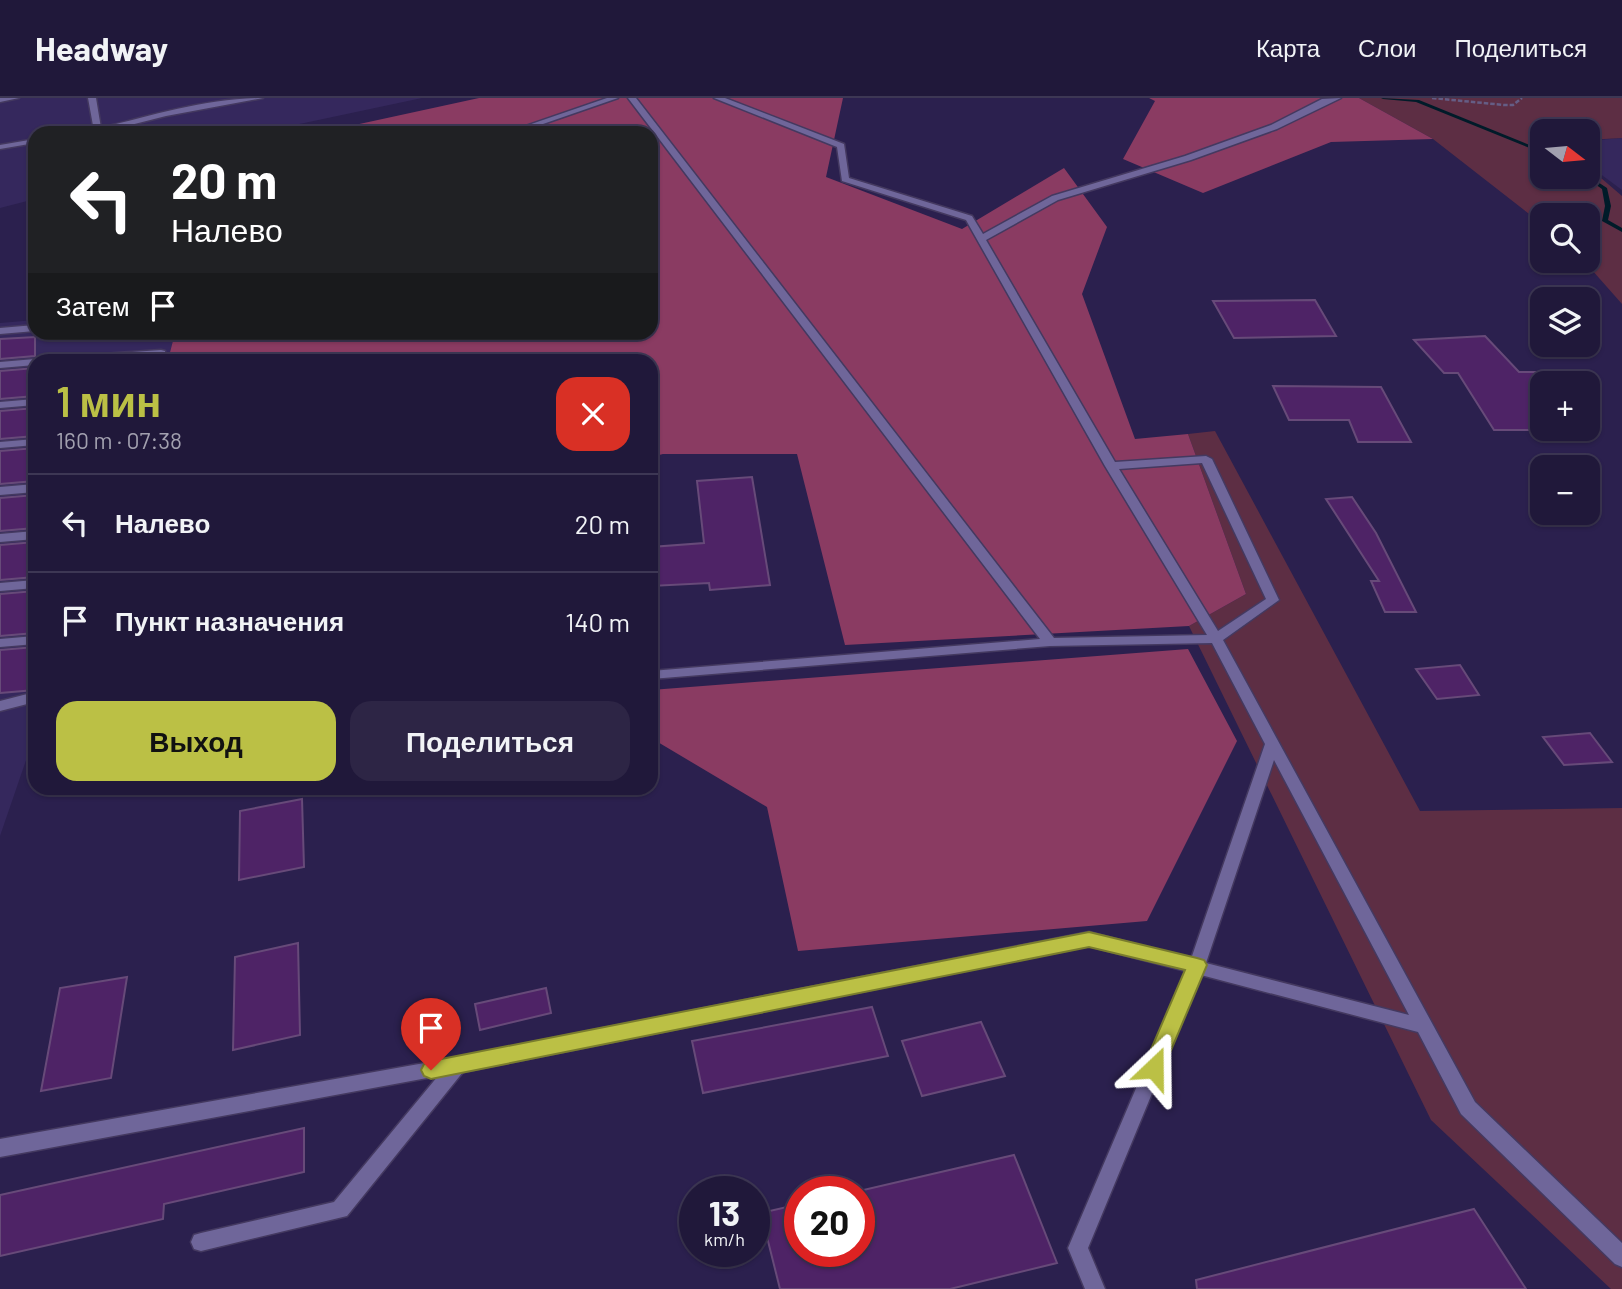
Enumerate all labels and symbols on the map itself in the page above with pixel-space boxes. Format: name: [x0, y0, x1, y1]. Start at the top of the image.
north arrow: [1530, 119, 1600, 189]
pin: [401, 998, 461, 1070]
position arrow: [1117, 1031, 1191, 1105]
speed limit sign: 20: [784, 1176, 875, 1267]

